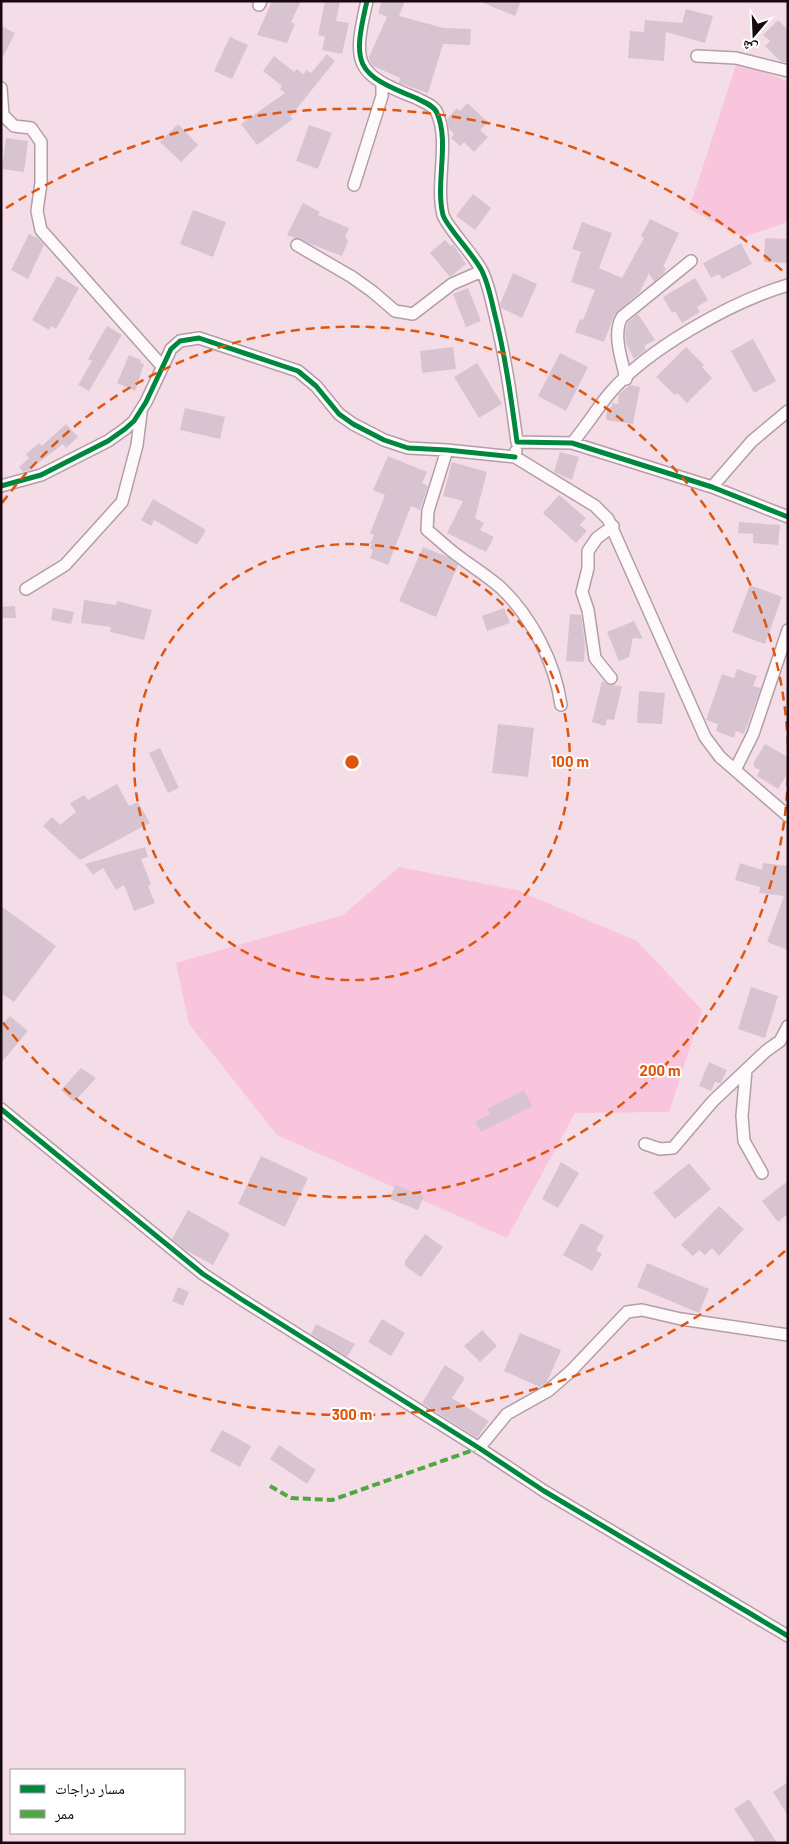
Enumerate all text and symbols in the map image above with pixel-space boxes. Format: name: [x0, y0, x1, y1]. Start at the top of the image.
north arrow: [729, 10, 779, 60]
text: ش: [740, 36, 760, 58]
text: 100 m: [551, 752, 589, 770]
centre of rings: [343, 753, 361, 771]
text: 200 m: [639, 1061, 681, 1079]
text: 300 m: [332, 1405, 372, 1423]
legend: [10, 1769, 185, 1834]
text: مسار دراجات: [55, 1779, 125, 1798]
text: ممر: [54, 1804, 74, 1823]

